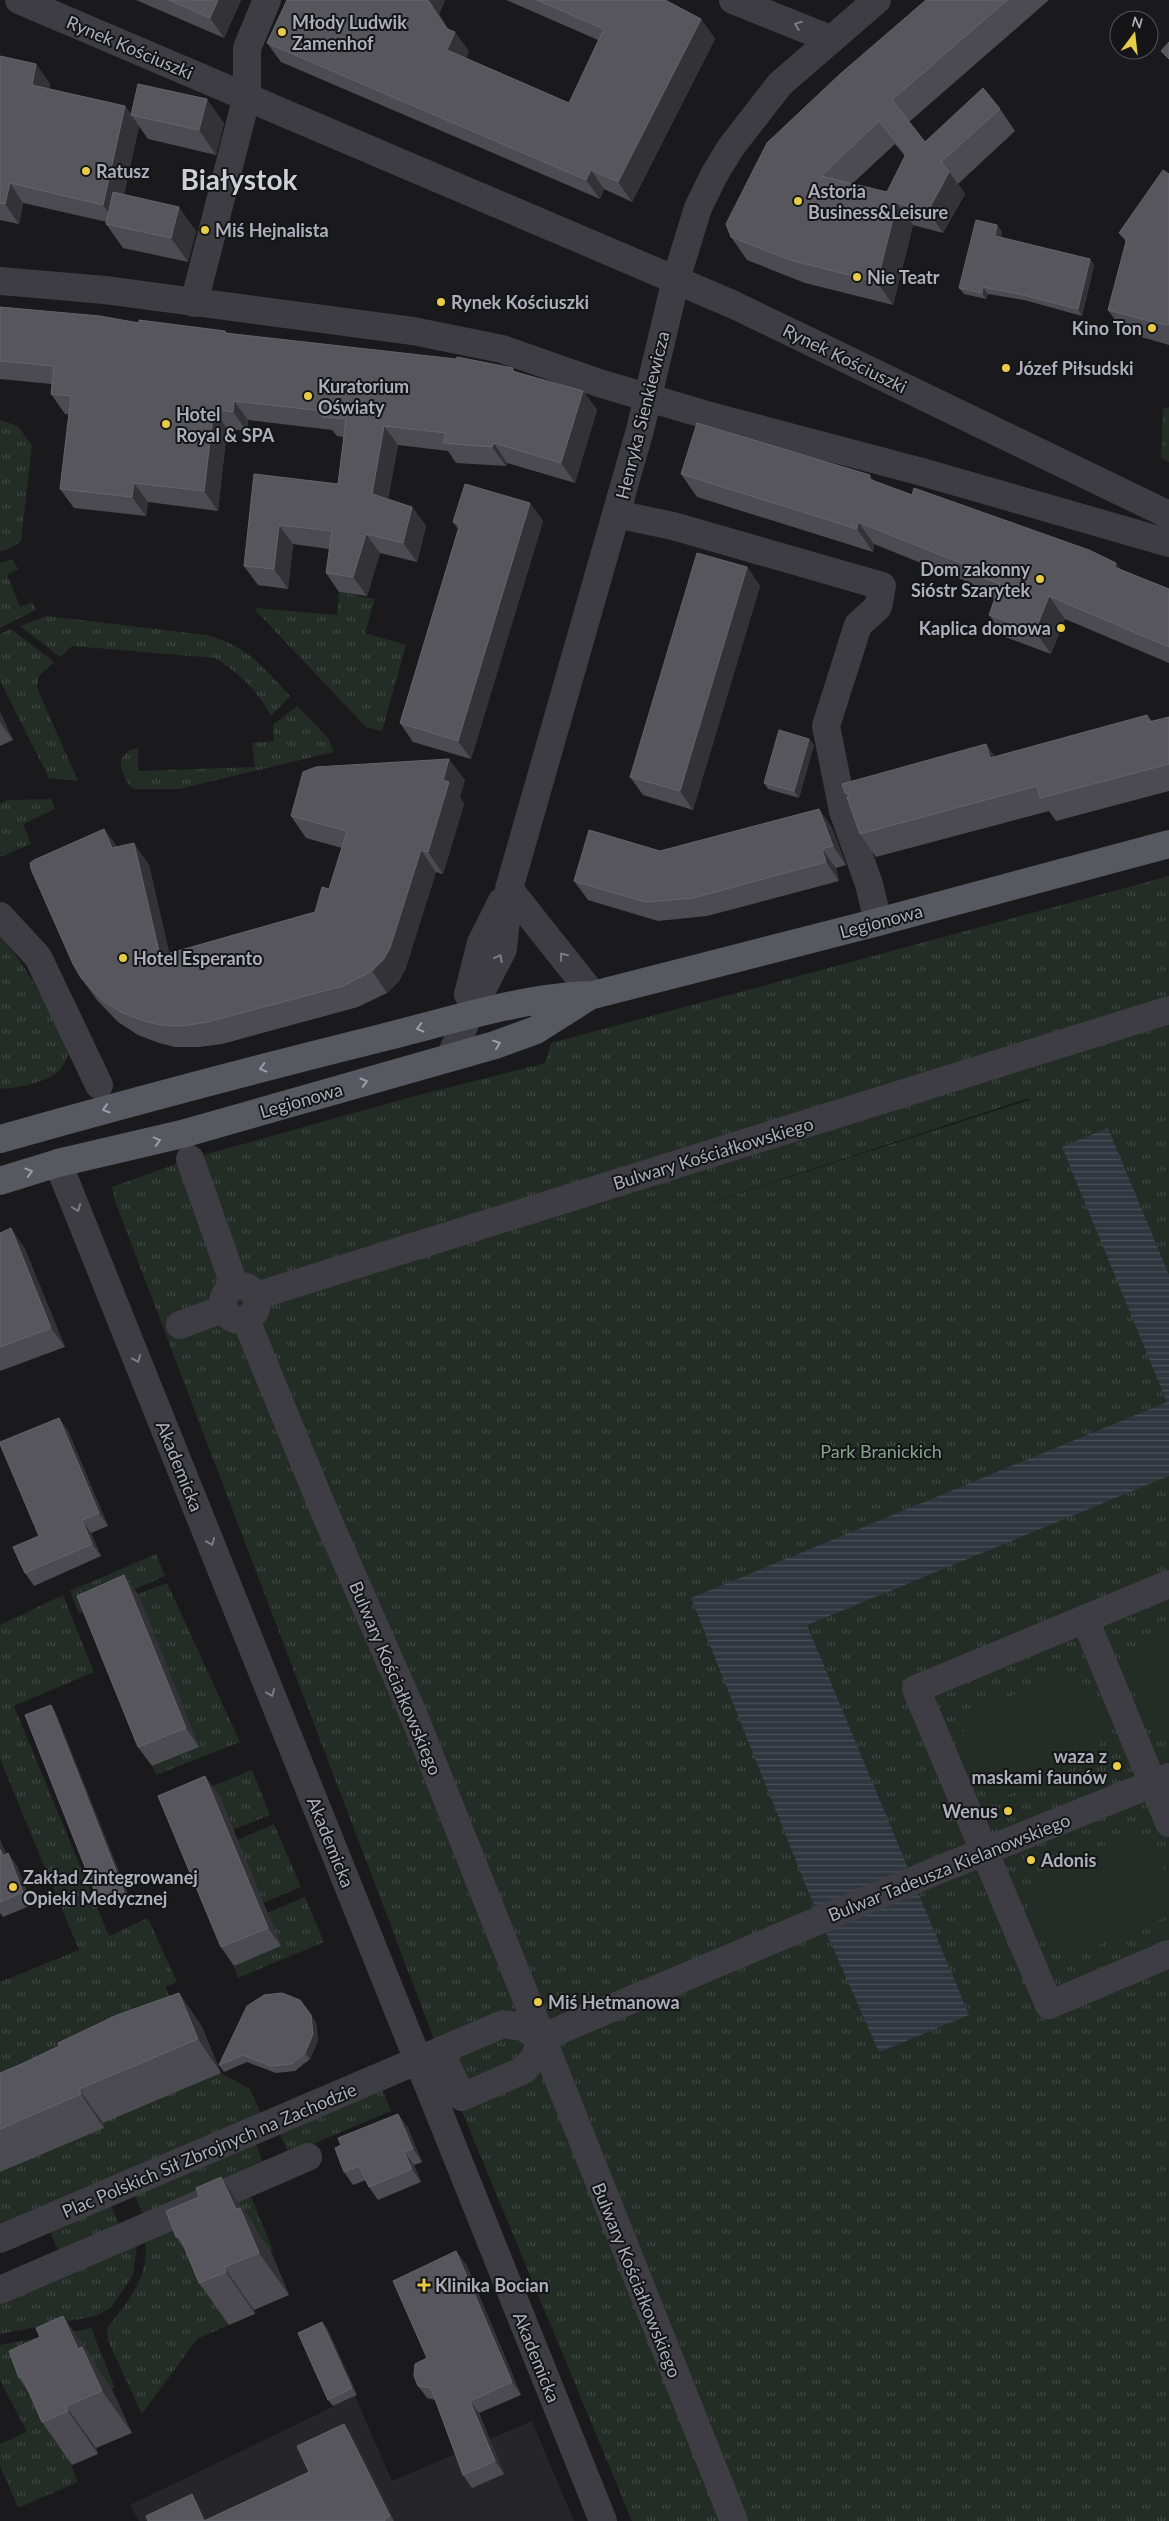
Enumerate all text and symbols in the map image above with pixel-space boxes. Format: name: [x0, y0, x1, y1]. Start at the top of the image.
street label: Rynek Kościuszki: [64, 10, 196, 84]
north arrow: [1109, 10, 1159, 60]
place label: Młody Ludwik Zamenhof: [292, 11, 407, 54]
text: N: [1130, 12, 1145, 32]
one-way arrow: [794, 21, 803, 31]
marker: Młody Ludwik Zamenhof: [276, 26, 288, 38]
place label: Ratusz: [96, 160, 149, 182]
district label: Białystok: [181, 162, 297, 196]
marker: Ratusz: [80, 165, 92, 177]
place label: Astoria Business&Leisure: [807, 180, 949, 223]
marker: Astoria Business&Leisure: [792, 195, 804, 207]
place label: Miś Hejnalista: [215, 219, 329, 241]
marker: Miś Hejnalista: [199, 224, 211, 236]
place label: Nie Teatr: [867, 266, 940, 288]
marker: Nie Teatr: [851, 271, 863, 283]
place label: Rynek Kościuszki: [451, 291, 589, 313]
marker: Rynek Kościuszki: [435, 296, 447, 308]
place label: Kino Ton: [1072, 317, 1142, 339]
street label: Rynek Kościuszki: [779, 318, 911, 398]
marker: Kino Ton: [1146, 322, 1158, 334]
street label: Henryka Sienkiewicza: [611, 329, 673, 501]
place label: Józef Piłsudski: [1016, 357, 1134, 379]
marker: Józef Piłsudski: [1000, 362, 1012, 374]
place label: Kuratorium Oświaty: [318, 375, 409, 418]
marker: Kuratorium Oświaty: [302, 390, 314, 402]
place label: Hotel Royal & SPA: [176, 403, 275, 446]
marker: Hotel Royal & SPA: [160, 418, 172, 430]
place label: Dom zakonny Sióstr Szarytek: [911, 558, 1031, 601]
marker: Dom zakonny Sióstr Szarytek: [1034, 573, 1046, 585]
place label: Kaplica domowa: [919, 617, 1051, 639]
marker: Kaplica domowa: [1055, 622, 1067, 634]
street label: Legionowa: [837, 899, 925, 943]
place label: Hotel Esperanto: [133, 947, 263, 969]
marker: Hotel Esperanto: [117, 952, 129, 964]
one-way arrow: [560, 953, 568, 962]
one-way arrow: [493, 954, 503, 963]
one-way arrow: [417, 1023, 425, 1033]
one-way arrow: [492, 1040, 500, 1050]
one-way arrow: [258, 1062, 267, 1073]
street label: Legionowa: [257, 1078, 345, 1122]
one-way arrow: [359, 1078, 368, 1088]
one-way arrow: [101, 1103, 110, 1114]
street label: Bulwary Kościałkowskiego: [610, 1112, 816, 1194]
one-way arrow: [153, 1136, 162, 1147]
one-way arrow: [25, 1167, 33, 1177]
one-way arrow: [70, 1203, 81, 1212]
one-way arrow: [131, 1354, 141, 1363]
street label: Akademicka: [152, 1418, 208, 1514]
park label: Park Branickich: [820, 1440, 942, 1462]
one-way arrow: [205, 1538, 215, 1546]
street label: Bulwary Kościałkowskiego: [345, 1578, 447, 1778]
one-way arrow: [265, 1688, 275, 1697]
place label: waza z maskami faunów: [972, 1745, 1108, 1788]
marker: waza z maskami faunów: [1111, 1760, 1123, 1772]
street label: Akademicka: [303, 1794, 359, 1890]
place label: Wenus: [942, 1800, 998, 1822]
marker: Wenus: [1002, 1805, 1014, 1817]
street label: Bulwar Tadeusza Kielanowskiego: [825, 1808, 1073, 1926]
place label: Adonis: [1040, 1849, 1097, 1871]
marker: Adonis: [1025, 1854, 1037, 1866]
place label: Zakład Zintegrowanej Opieki Medycznej: [23, 1866, 198, 1909]
marker: Zakład Zintegrowanej Opieki Medycznej: [7, 1881, 19, 1893]
place label: Miś Hetmanowa: [548, 1991, 680, 2013]
marker: Miś Hetmanowa: [532, 1996, 544, 2008]
street label: Plac Polskich Sił Zbrojnych na Zachodzie: [58, 2078, 360, 2222]
street label: Bulwary Kościałkowskiego: [588, 2179, 686, 2381]
place label: Klinika Bocian: [435, 2274, 549, 2296]
marker: Klinika Bocian: [417, 2278, 431, 2292]
street label: Akademicka: [509, 2309, 565, 2405]

